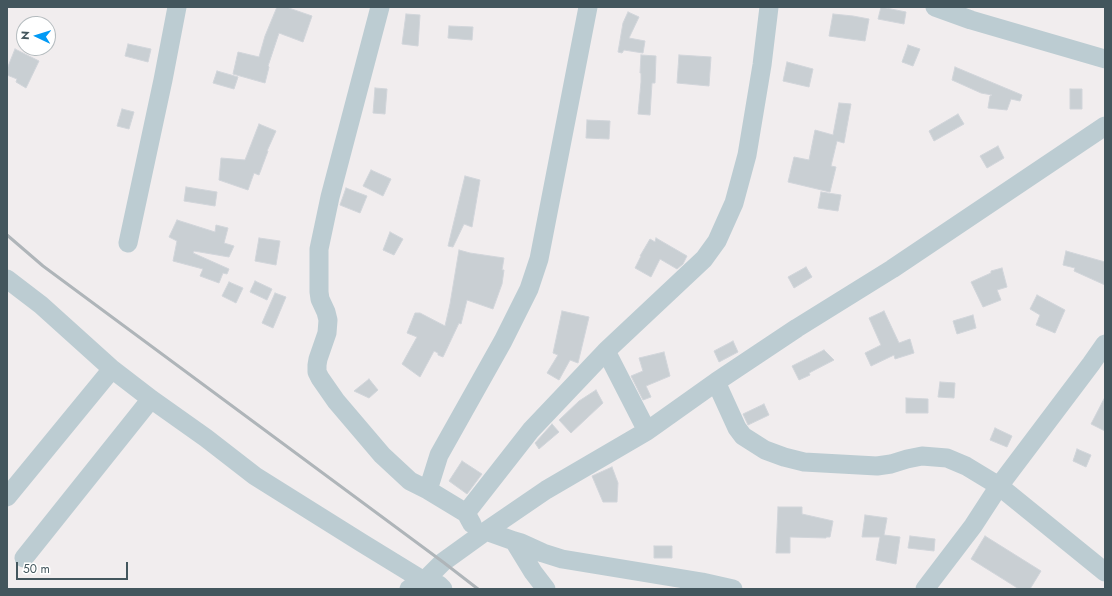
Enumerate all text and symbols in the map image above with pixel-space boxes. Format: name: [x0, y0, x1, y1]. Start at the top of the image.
north arrow: [16, 16, 56, 56]
text: N: [17, 30, 33, 40]
scale bar: [18, 554, 130, 580]
text: 50 m: [23, 560, 50, 578]

